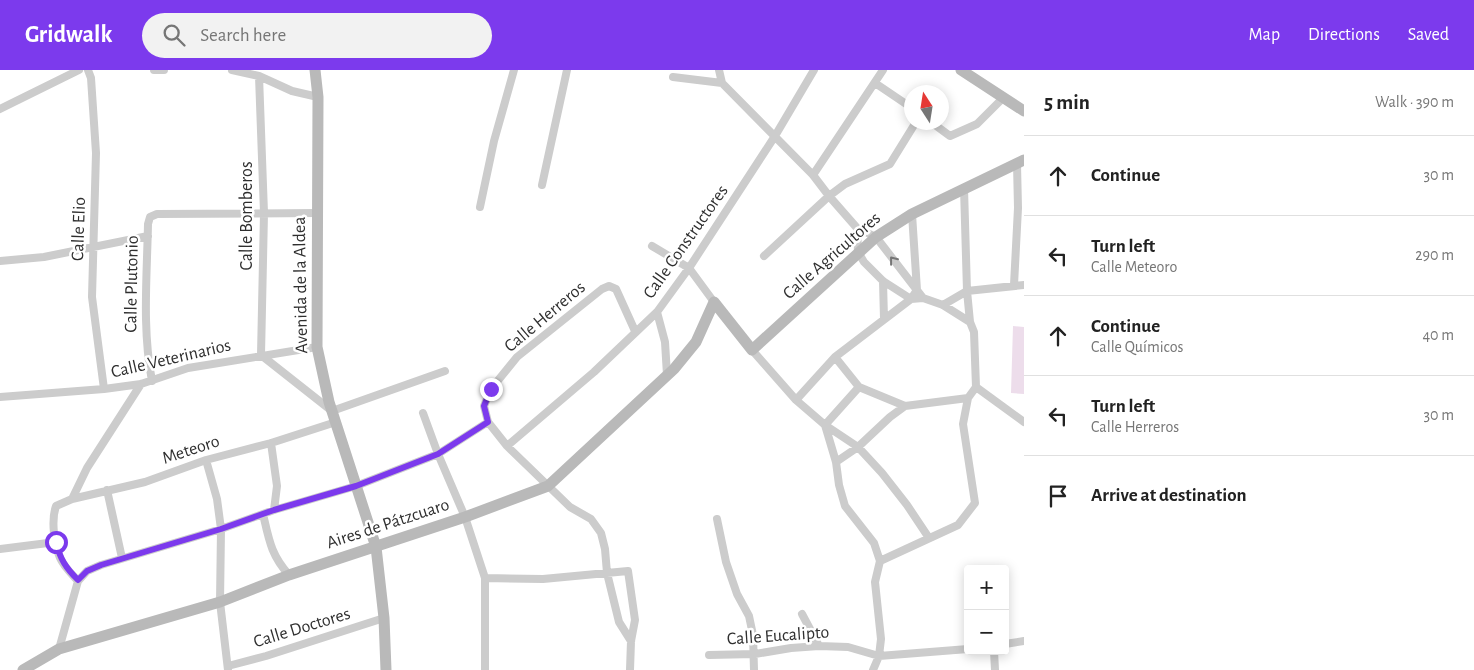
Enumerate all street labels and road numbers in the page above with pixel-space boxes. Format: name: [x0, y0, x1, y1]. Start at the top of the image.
street label: Calle Bomberos: [238, 161, 256, 271]
street label: Calle Constructores: [640, 182, 732, 302]
street label: Calle Elio: [69, 196, 89, 261]
street label: Calle Agricultores: [780, 209, 884, 303]
street label: Avenida de la Aldea: [291, 216, 311, 354]
street label: Calle Plutonio: [122, 235, 142, 333]
street label: Calle Herreros: [501, 278, 589, 356]
street label: Calle Veterinarios: [109, 336, 233, 382]
street label: Meteoro: [160, 432, 222, 468]
street label: Aires de Pátzcuaro: [324, 496, 452, 552]
street label: Calle Doctores: [251, 605, 353, 651]
street label: Calle Eucalipto: [726, 623, 830, 649]

